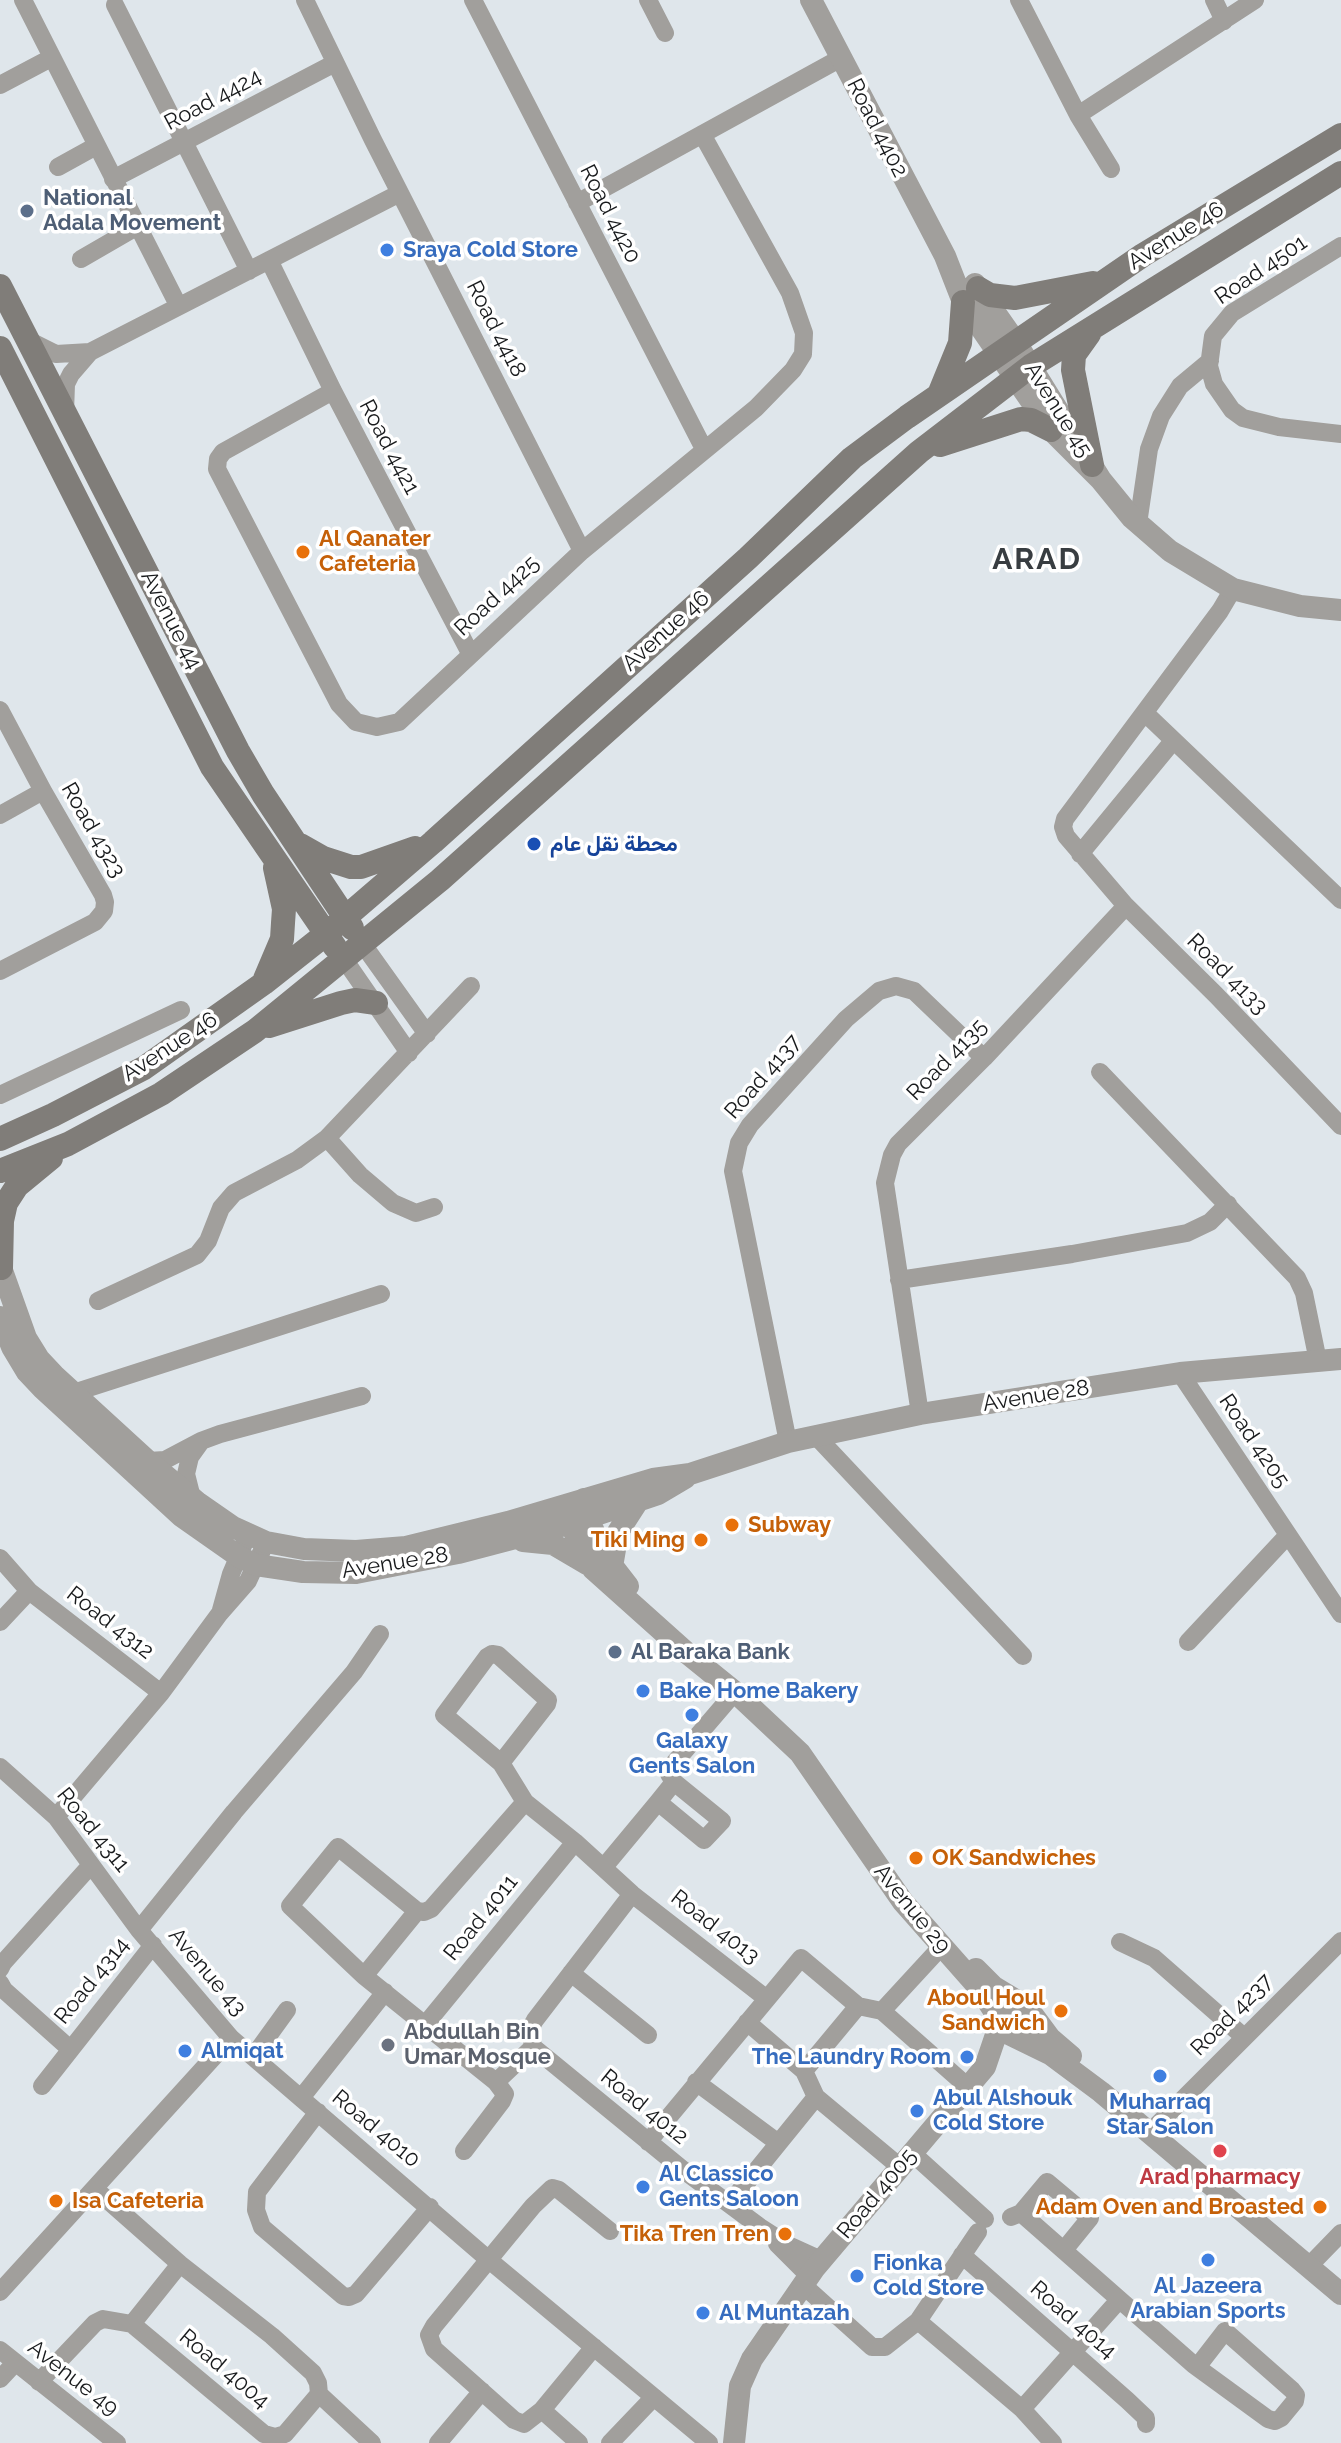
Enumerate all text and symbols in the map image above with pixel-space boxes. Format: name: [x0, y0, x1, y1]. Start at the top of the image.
street label: Road 4424: [160, 63, 266, 137]
street label: Road 4402: [841, 74, 913, 182]
street label: Road 4420: [574, 160, 646, 268]
place label: National Adala Movement: [43, 185, 221, 236]
street label: Avenue 46: [1123, 196, 1229, 276]
marker: National Adala Movement: [18, 202, 36, 220]
street label: Road 4501: [1210, 230, 1312, 310]
place label: Sraya Cold Store: [403, 237, 578, 263]
marker: Sraya Cold Store: [378, 241, 396, 259]
street label: Road 4418: [460, 276, 532, 382]
street label: Avenue 45: [1019, 358, 1097, 462]
street label: Road 4421: [353, 395, 425, 499]
place label: Al Qanater Cafeteria: [319, 526, 431, 578]
district label: ARAD: [992, 542, 1082, 578]
marker: Al Qanater Cafeteria: [294, 543, 312, 561]
street label: Road 4425: [449, 550, 545, 642]
street label: Avenue 44: [135, 566, 207, 674]
street label: Avenue 46: [617, 585, 715, 677]
street label: Road 4323: [55, 778, 131, 882]
place label: محطة نقل عام: [550, 831, 678, 857]
marker: محطة نقل عام: [525, 835, 543, 853]
street label: Road 4133: [1181, 928, 1273, 1020]
street label: Avenue 46: [117, 1006, 223, 1088]
street label: Road 4135: [902, 1014, 992, 1106]
street label: Road 4137: [719, 1029, 807, 1125]
street label: Avenue 28: [981, 1375, 1091, 1417]
street label: Road 4205: [1213, 1389, 1295, 1493]
place label: Subway: [748, 1512, 831, 1538]
marker: Subway: [723, 1516, 741, 1534]
place label: Tiki Ming: [591, 1527, 685, 1553]
marker: Tiki Ming: [692, 1531, 710, 1549]
street label: Avenue 28: [340, 1542, 450, 1584]
street label: Road 4312: [61, 1581, 159, 1665]
place label: Al Baraka Bank: [631, 1639, 790, 1665]
marker: Al Baraka Bank: [606, 1643, 624, 1661]
place label: Bake Home Bakery: [659, 1678, 858, 1704]
marker: Bake Home Bakery: [634, 1682, 652, 1700]
marker: Galaxy Gents Salon: [683, 1706, 701, 1724]
place label: Galaxy Gents Salon: [629, 1728, 755, 1780]
street label: Road 4311: [51, 1782, 135, 1878]
place label: OK Sandwiches: [932, 1845, 1096, 1871]
marker: OK Sandwiches: [907, 1849, 925, 1867]
street label: Avenue 29: [868, 1859, 956, 1959]
street label: Road 4011: [438, 1870, 524, 1966]
street label: Road 4013: [665, 1884, 765, 1970]
street label: Avenue 43: [163, 1923, 251, 2021]
street label: Road 4314: [49, 1932, 135, 2030]
street label: Road 4237: [1185, 1968, 1279, 2062]
place label: Aboul Houl Sandwich: [927, 1985, 1045, 2036]
marker: Aboul Houl Sandwich: [1052, 2002, 1070, 2020]
place label: Abdullah Bin Umar Mosque: [404, 2019, 551, 2070]
marker: Abdullah Bin Umar Mosque: [379, 2036, 397, 2054]
place label: Almiqat: [201, 2038, 284, 2064]
marker: Almiqat: [176, 2042, 194, 2060]
place label: The Laundry Room: [752, 2044, 951, 2070]
marker: The Laundry Room: [958, 2048, 976, 2066]
street label: Road 4012: [595, 2064, 693, 2150]
marker: Muharraq Star Salon: [1151, 2067, 1169, 2085]
street label: Road 4010: [327, 2085, 425, 2173]
place label: Abul Alshouk Cold Store: [933, 2085, 1073, 2136]
place label: Muharraq Star Salon: [1106, 2089, 1214, 2140]
marker: Abul Alshouk Cold Store: [908, 2102, 926, 2120]
marker: Arad pharmacy: [1211, 2142, 1229, 2160]
street label: Road 4005: [832, 2144, 922, 2244]
place label: Al Classico Gents Saloon: [659, 2161, 799, 2212]
place label: Arad pharmacy: [1139, 2164, 1301, 2190]
marker: Al Classico Gents Saloon: [634, 2178, 652, 2196]
place label: Isa Cafeteria: [72, 2188, 204, 2214]
marker: Isa Cafeteria: [47, 2192, 65, 2210]
place label: Adam Oven and Broasted: [1036, 2194, 1304, 2220]
marker: Adam Oven and Broasted: [1311, 2198, 1329, 2216]
place label: Tika Tren Tren: [620, 2221, 769, 2247]
marker: Tika Tren Tren: [776, 2225, 794, 2243]
place label: Fionka Cold Store: [873, 2250, 984, 2302]
marker: Al Jazeera Arabian Sports: [1199, 2251, 1217, 2269]
marker: Fionka Cold Store: [848, 2267, 866, 2285]
place label: Al Jazeera Arabian Sports: [1130, 2273, 1286, 2324]
street label: Road 4014: [1025, 2276, 1121, 2364]
place label: Al Muntazah: [719, 2300, 850, 2326]
marker: Al Muntazah: [694, 2304, 712, 2322]
street label: Road 4004: [174, 2324, 274, 2414]
street label: Avenue 49: [22, 2334, 124, 2422]

